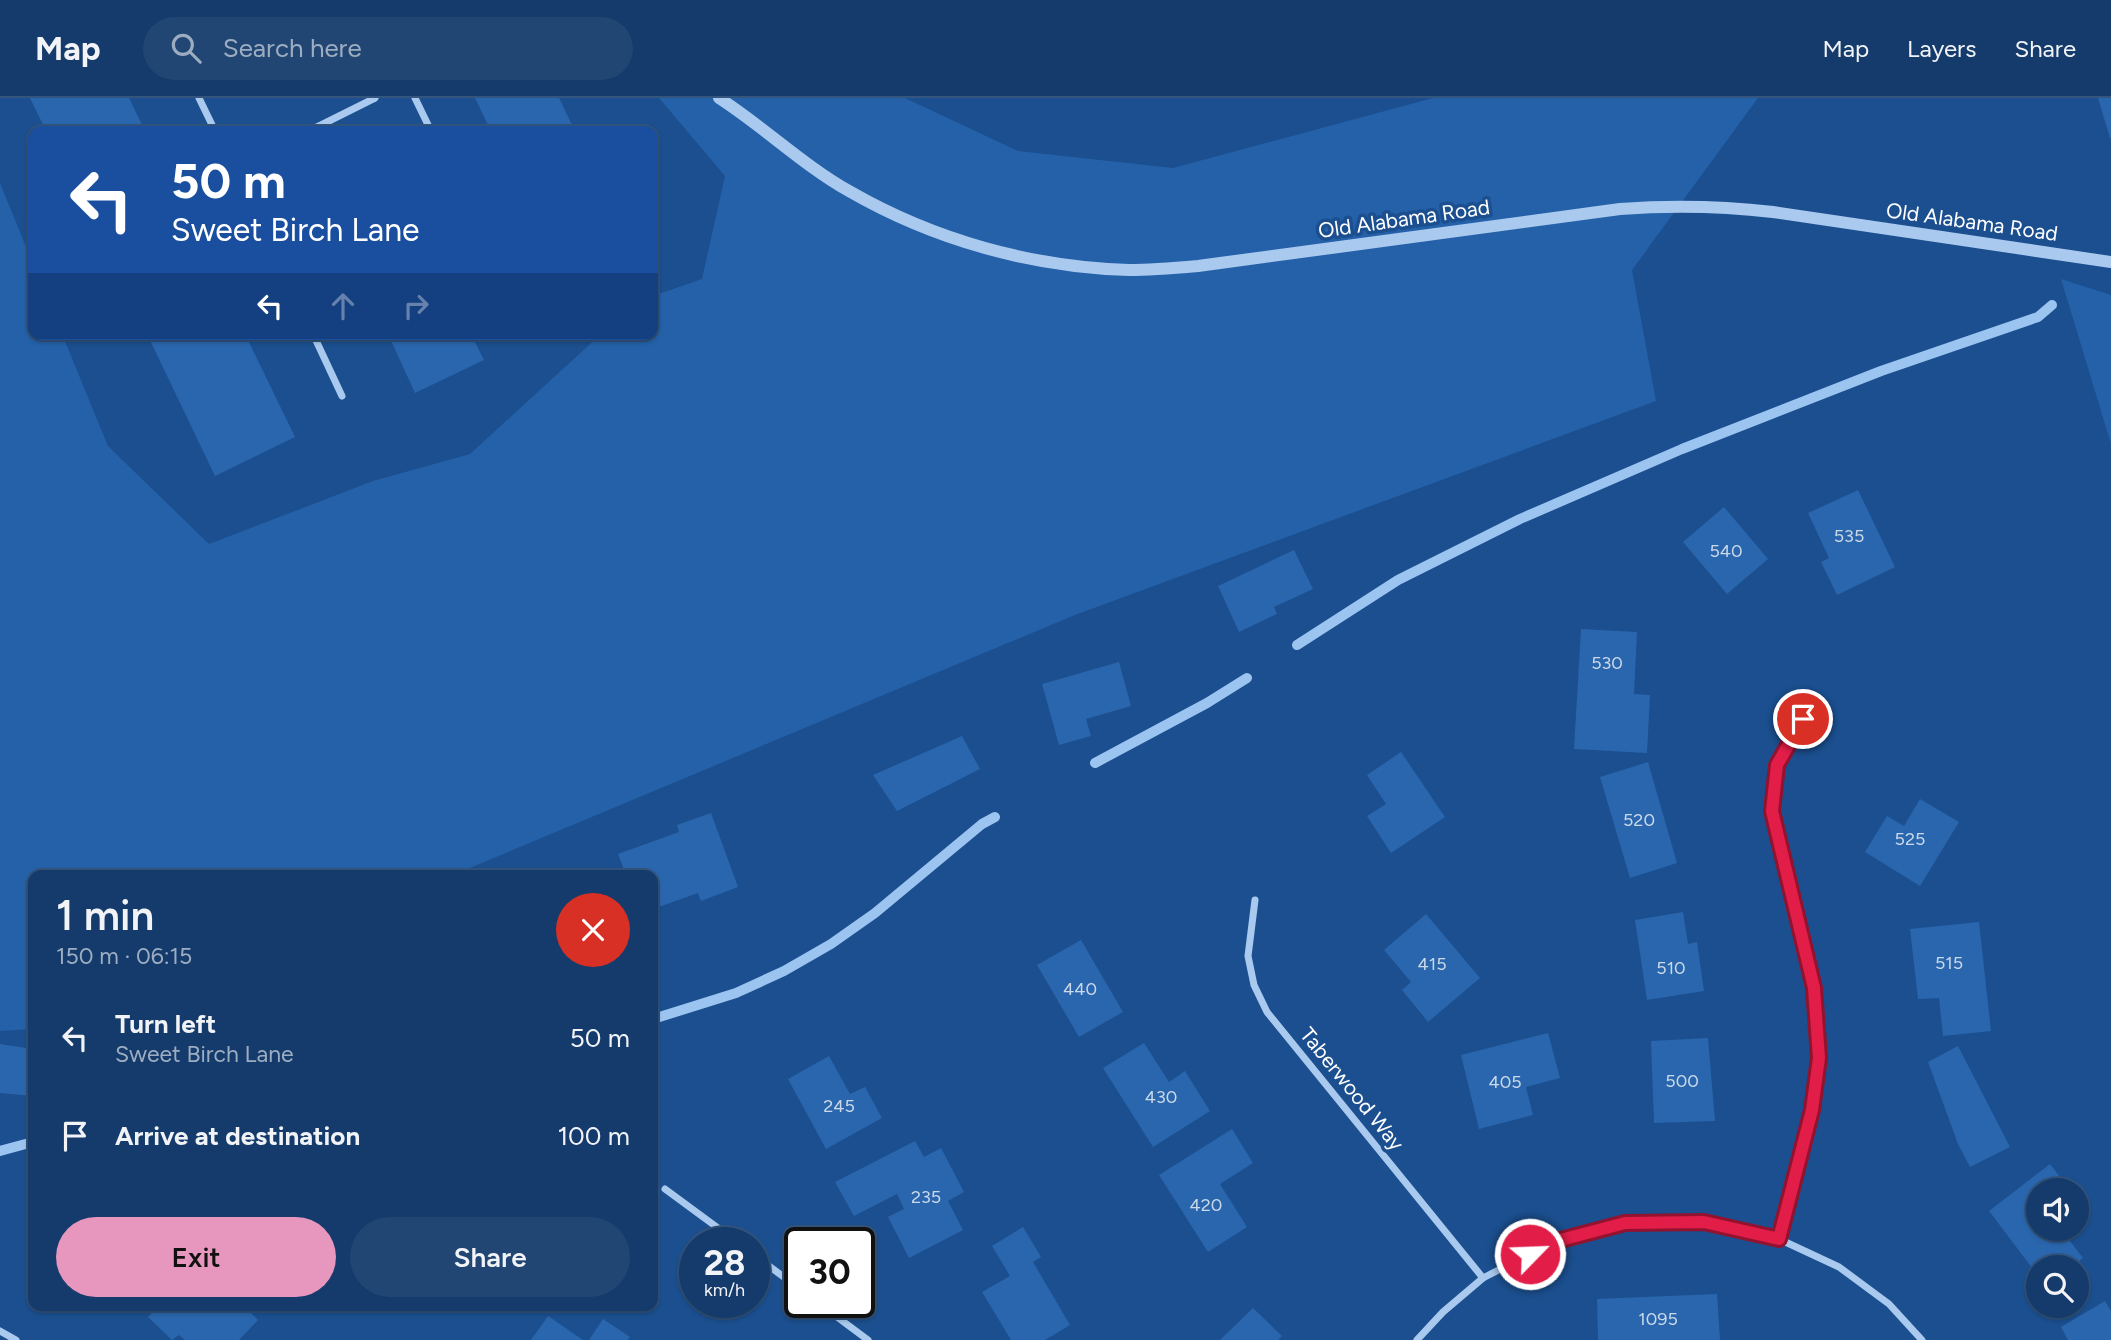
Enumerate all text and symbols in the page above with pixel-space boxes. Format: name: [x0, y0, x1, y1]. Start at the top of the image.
search box: [143, 17, 633, 80]
text: Map: [35, 29, 101, 68]
icon: search: [167, 29, 205, 67]
text: Search here: [223, 32, 362, 64]
text: Map: [1822, 34, 1869, 63]
text: Layers: [1907, 34, 1976, 63]
text: Share: [2014, 34, 2076, 63]
text: 50 m: [171, 151, 286, 210]
icon: left: [56, 154, 147, 245]
street label: Old Alabama Road: [1316, 194, 1491, 243]
street label: Old Alabama Road: [1885, 197, 2060, 246]
text: Sweet Birch Lane: [171, 211, 419, 249]
icon: left: [251, 287, 289, 325]
icon: ahead: [324, 287, 362, 325]
icon: right: [397, 287, 435, 325]
house number: 535: [1834, 525, 1864, 547]
house number: 540: [1709, 540, 1743, 562]
house number: 530: [1591, 652, 1623, 674]
pin: [1773, 689, 1833, 749]
icon: arrive: [1784, 700, 1822, 738]
house number: 520: [1623, 809, 1655, 831]
house number: 525: [1895, 828, 1925, 850]
text: 1 min: [56, 890, 154, 941]
button: close: [556, 893, 630, 967]
text: 150 m · 06:15: [56, 942, 192, 970]
house number: 515: [1935, 952, 1963, 974]
house number: 415: [1418, 953, 1446, 975]
house number: 510: [1656, 957, 1686, 979]
house number: 440: [1063, 978, 1097, 1000]
text: Turn left: [115, 1008, 216, 1040]
icon: left: [56, 1019, 94, 1057]
text: 50 m: [570, 1022, 630, 1054]
street label: Taberwood Way: [1295, 1022, 1410, 1155]
text: Sweet Birch Lane: [115, 1040, 294, 1068]
house number: 500: [1665, 1070, 1699, 1092]
house number: 405: [1488, 1071, 1522, 1093]
house number: 430: [1145, 1086, 1177, 1108]
house number: 245: [823, 1095, 855, 1117]
icon: arrive: [56, 1117, 94, 1155]
text: Arrive at destination: [115, 1120, 360, 1152]
text: 100 m: [557, 1120, 630, 1152]
map controls: [2026, 1178, 2089, 1318]
button: sound: [2026, 1178, 2089, 1241]
house number: 235: [911, 1186, 941, 1208]
house number: 420: [1190, 1194, 1222, 1216]
button: Exit: [56, 1217, 336, 1297]
button: Share: [350, 1217, 630, 1297]
position arrow: [1493, 1217, 1567, 1291]
speed limit sign: 30: [784, 1227, 875, 1318]
text: 28: [704, 1242, 745, 1284]
button: search: [2026, 1255, 2089, 1318]
text: km/h: [704, 1279, 745, 1301]
house number: 1095: [1638, 1308, 1678, 1330]

